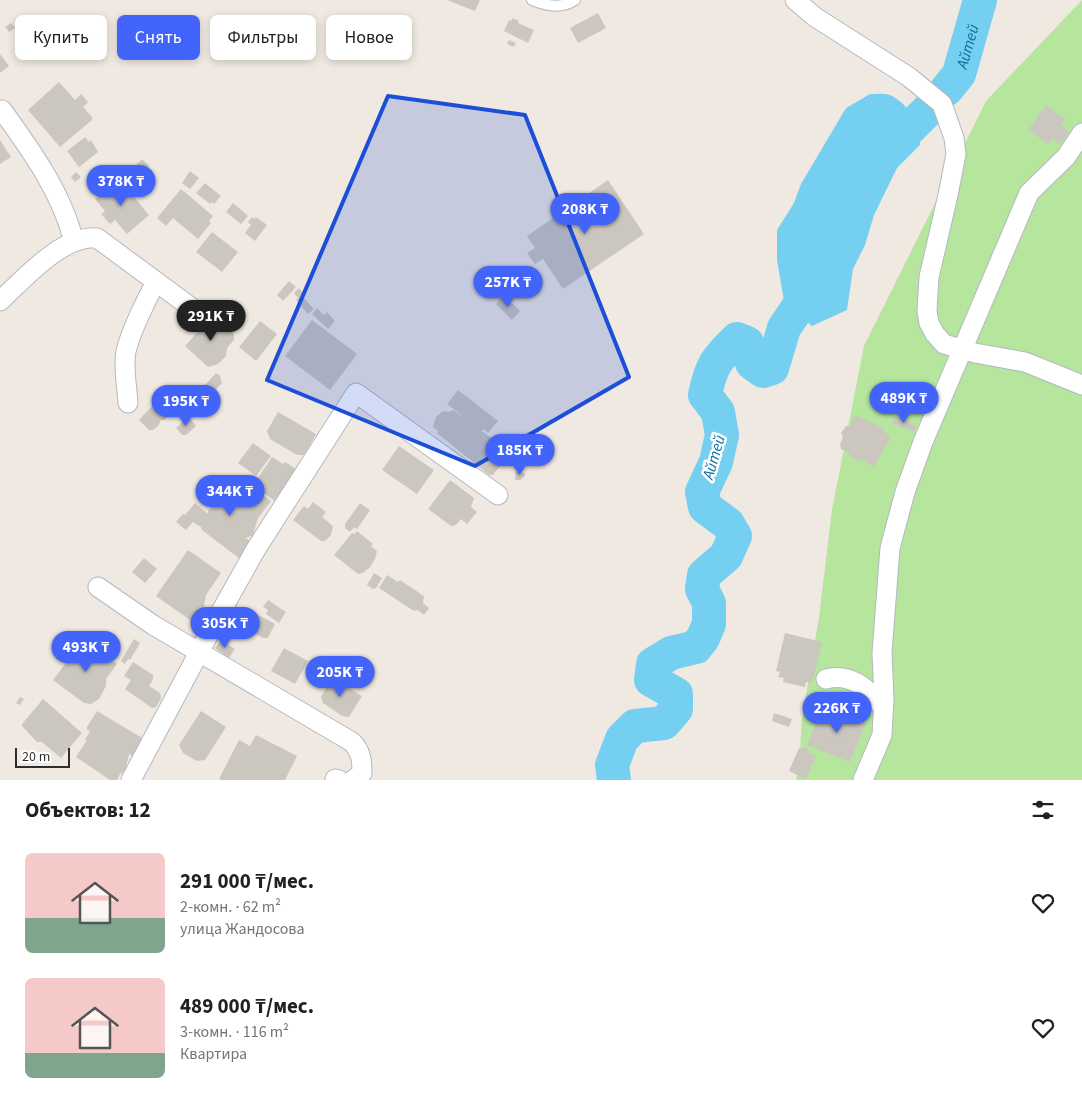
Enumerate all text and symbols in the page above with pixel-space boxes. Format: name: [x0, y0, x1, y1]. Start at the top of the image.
chip: Купить: [15, 15, 107, 60]
chip: Снять: [117, 15, 200, 60]
chip: Фильтры: [210, 15, 316, 60]
chip: Новое: [326, 15, 412, 60]
water label: Айтей: [951, 22, 985, 72]
pin: 378K ₸: [80, 164, 162, 207]
text: 378K ₸: [98, 170, 144, 192]
pin: 208K ₸: [544, 192, 626, 235]
text: 208K ₸: [562, 198, 608, 220]
pin: 257K ₸: [467, 266, 549, 308]
text: 257K ₸: [485, 271, 531, 293]
pin: 291K ₸: [170, 300, 252, 342]
text: 291K ₸: [188, 305, 234, 327]
pin: 489K ₸: [863, 382, 945, 424]
pin: 195K ₸: [145, 384, 227, 427]
text: 489K ₸: [881, 387, 927, 409]
text: 195K ₸: [163, 390, 209, 412]
water label: Айтей: [697, 433, 731, 483]
pin: 185K ₸: [479, 434, 561, 476]
text: 185K ₸: [497, 439, 543, 461]
pin: 344K ₸: [189, 474, 271, 517]
text: 344K ₸: [207, 480, 253, 502]
pin: 305K ₸: [184, 606, 266, 649]
text: 305K ₸: [202, 612, 248, 634]
pin: 493K ₸: [45, 630, 127, 673]
text: 493K ₸: [63, 636, 109, 658]
pin: 205K ₸: [299, 656, 381, 698]
text: 205K ₸: [317, 661, 363, 683]
pin: 226K ₸: [796, 692, 878, 734]
text: 226K ₸: [814, 697, 860, 719]
scale bar: [15, 745, 70, 768]
text: 20 m: [22, 747, 50, 767]
text: Объектов: 12: [25, 795, 151, 825]
icon: filters: [1029, 796, 1057, 824]
text: 291 000 ₸/мес.: [180, 866, 314, 896]
icon: home: [65, 873, 125, 933]
icon: heart: [1029, 889, 1057, 917]
text: 2-комн. · 62 m²: [180, 896, 281, 918]
text: улица Жандосова: [180, 918, 305, 940]
text: 489 000 ₸/мес.: [180, 991, 314, 1021]
icon: home: [65, 998, 125, 1058]
icon: heart: [1029, 1014, 1057, 1042]
text: 3-комн. · 116 m²: [180, 1021, 289, 1043]
text: Квартира: [180, 1043, 247, 1065]

